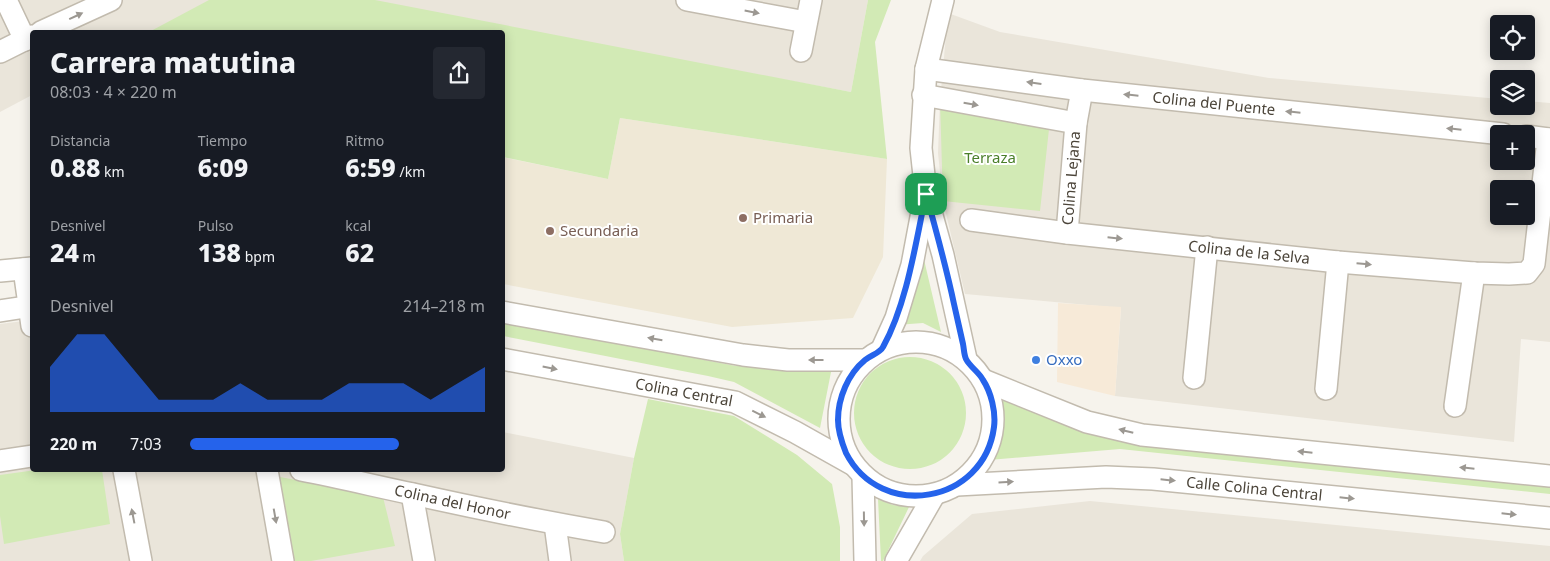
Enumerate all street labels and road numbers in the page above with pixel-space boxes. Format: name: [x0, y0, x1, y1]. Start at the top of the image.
street label: Colina del Puente: [1152, 86, 1276, 119]
street label: Colina Lejana: [1057, 130, 1084, 226]
street label: Colina de la Selva: [1187, 235, 1311, 268]
street label: Colina Central: [634, 373, 734, 410]
street label: Calle Colina Central: [1185, 471, 1323, 505]
street label: Colina del Honor: [393, 479, 513, 523]

